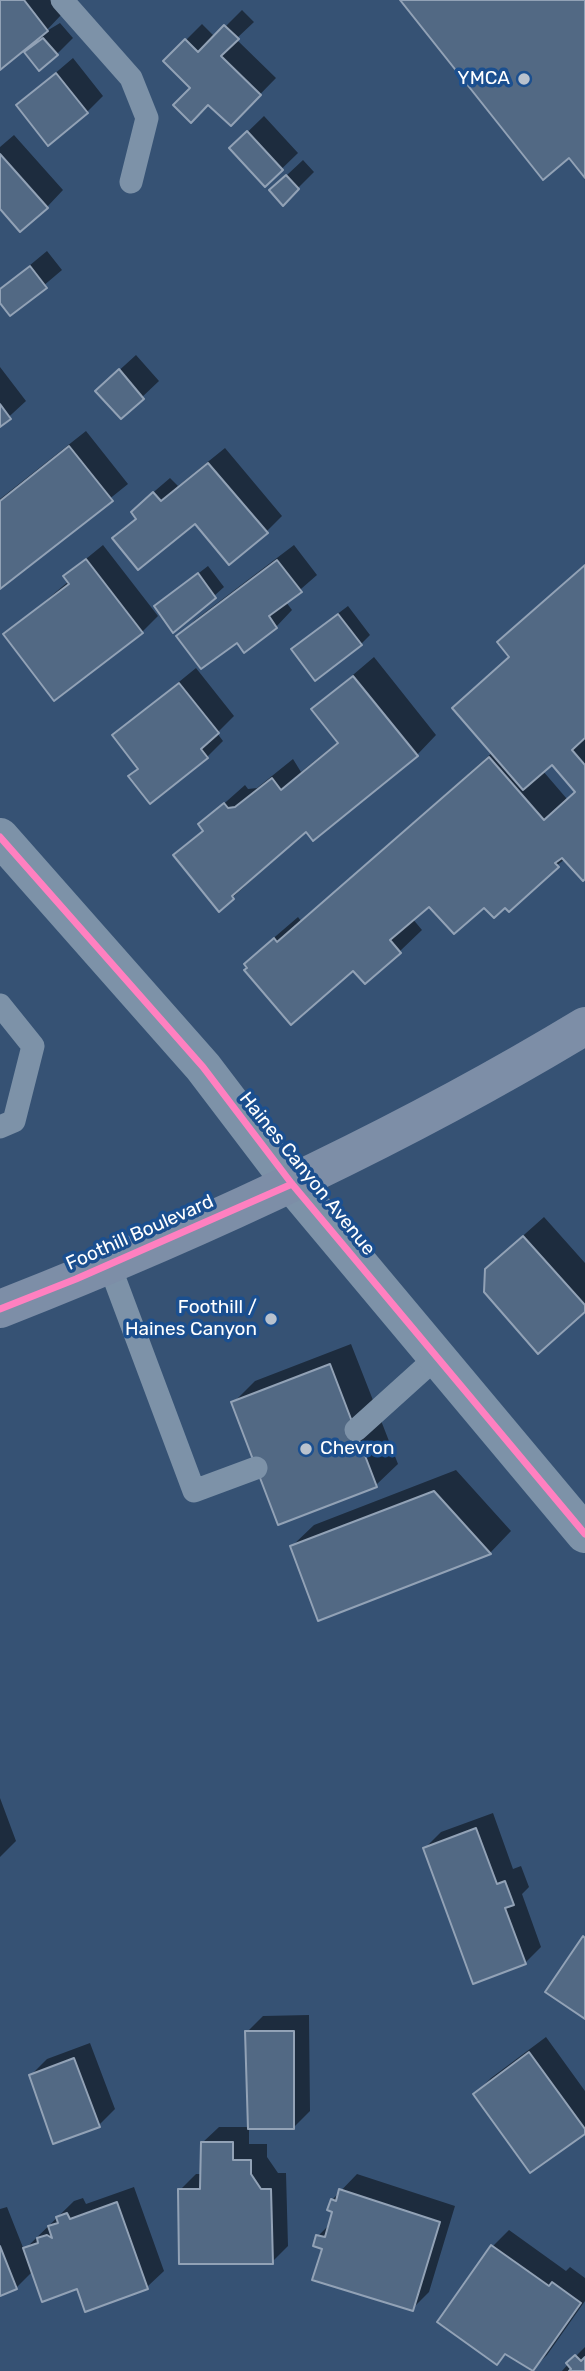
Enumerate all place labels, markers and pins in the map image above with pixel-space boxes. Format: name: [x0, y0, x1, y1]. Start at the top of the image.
place label: YMCA: [457, 68, 510, 90]
marker: YMCA: [516, 71, 532, 87]
place label: Foothill / Haines Canyon: [125, 1297, 257, 1341]
marker: Foothill / Haines Canyon: [263, 1311, 279, 1327]
place label: Chevron: [320, 1438, 395, 1460]
marker: Chevron: [298, 1441, 314, 1457]

